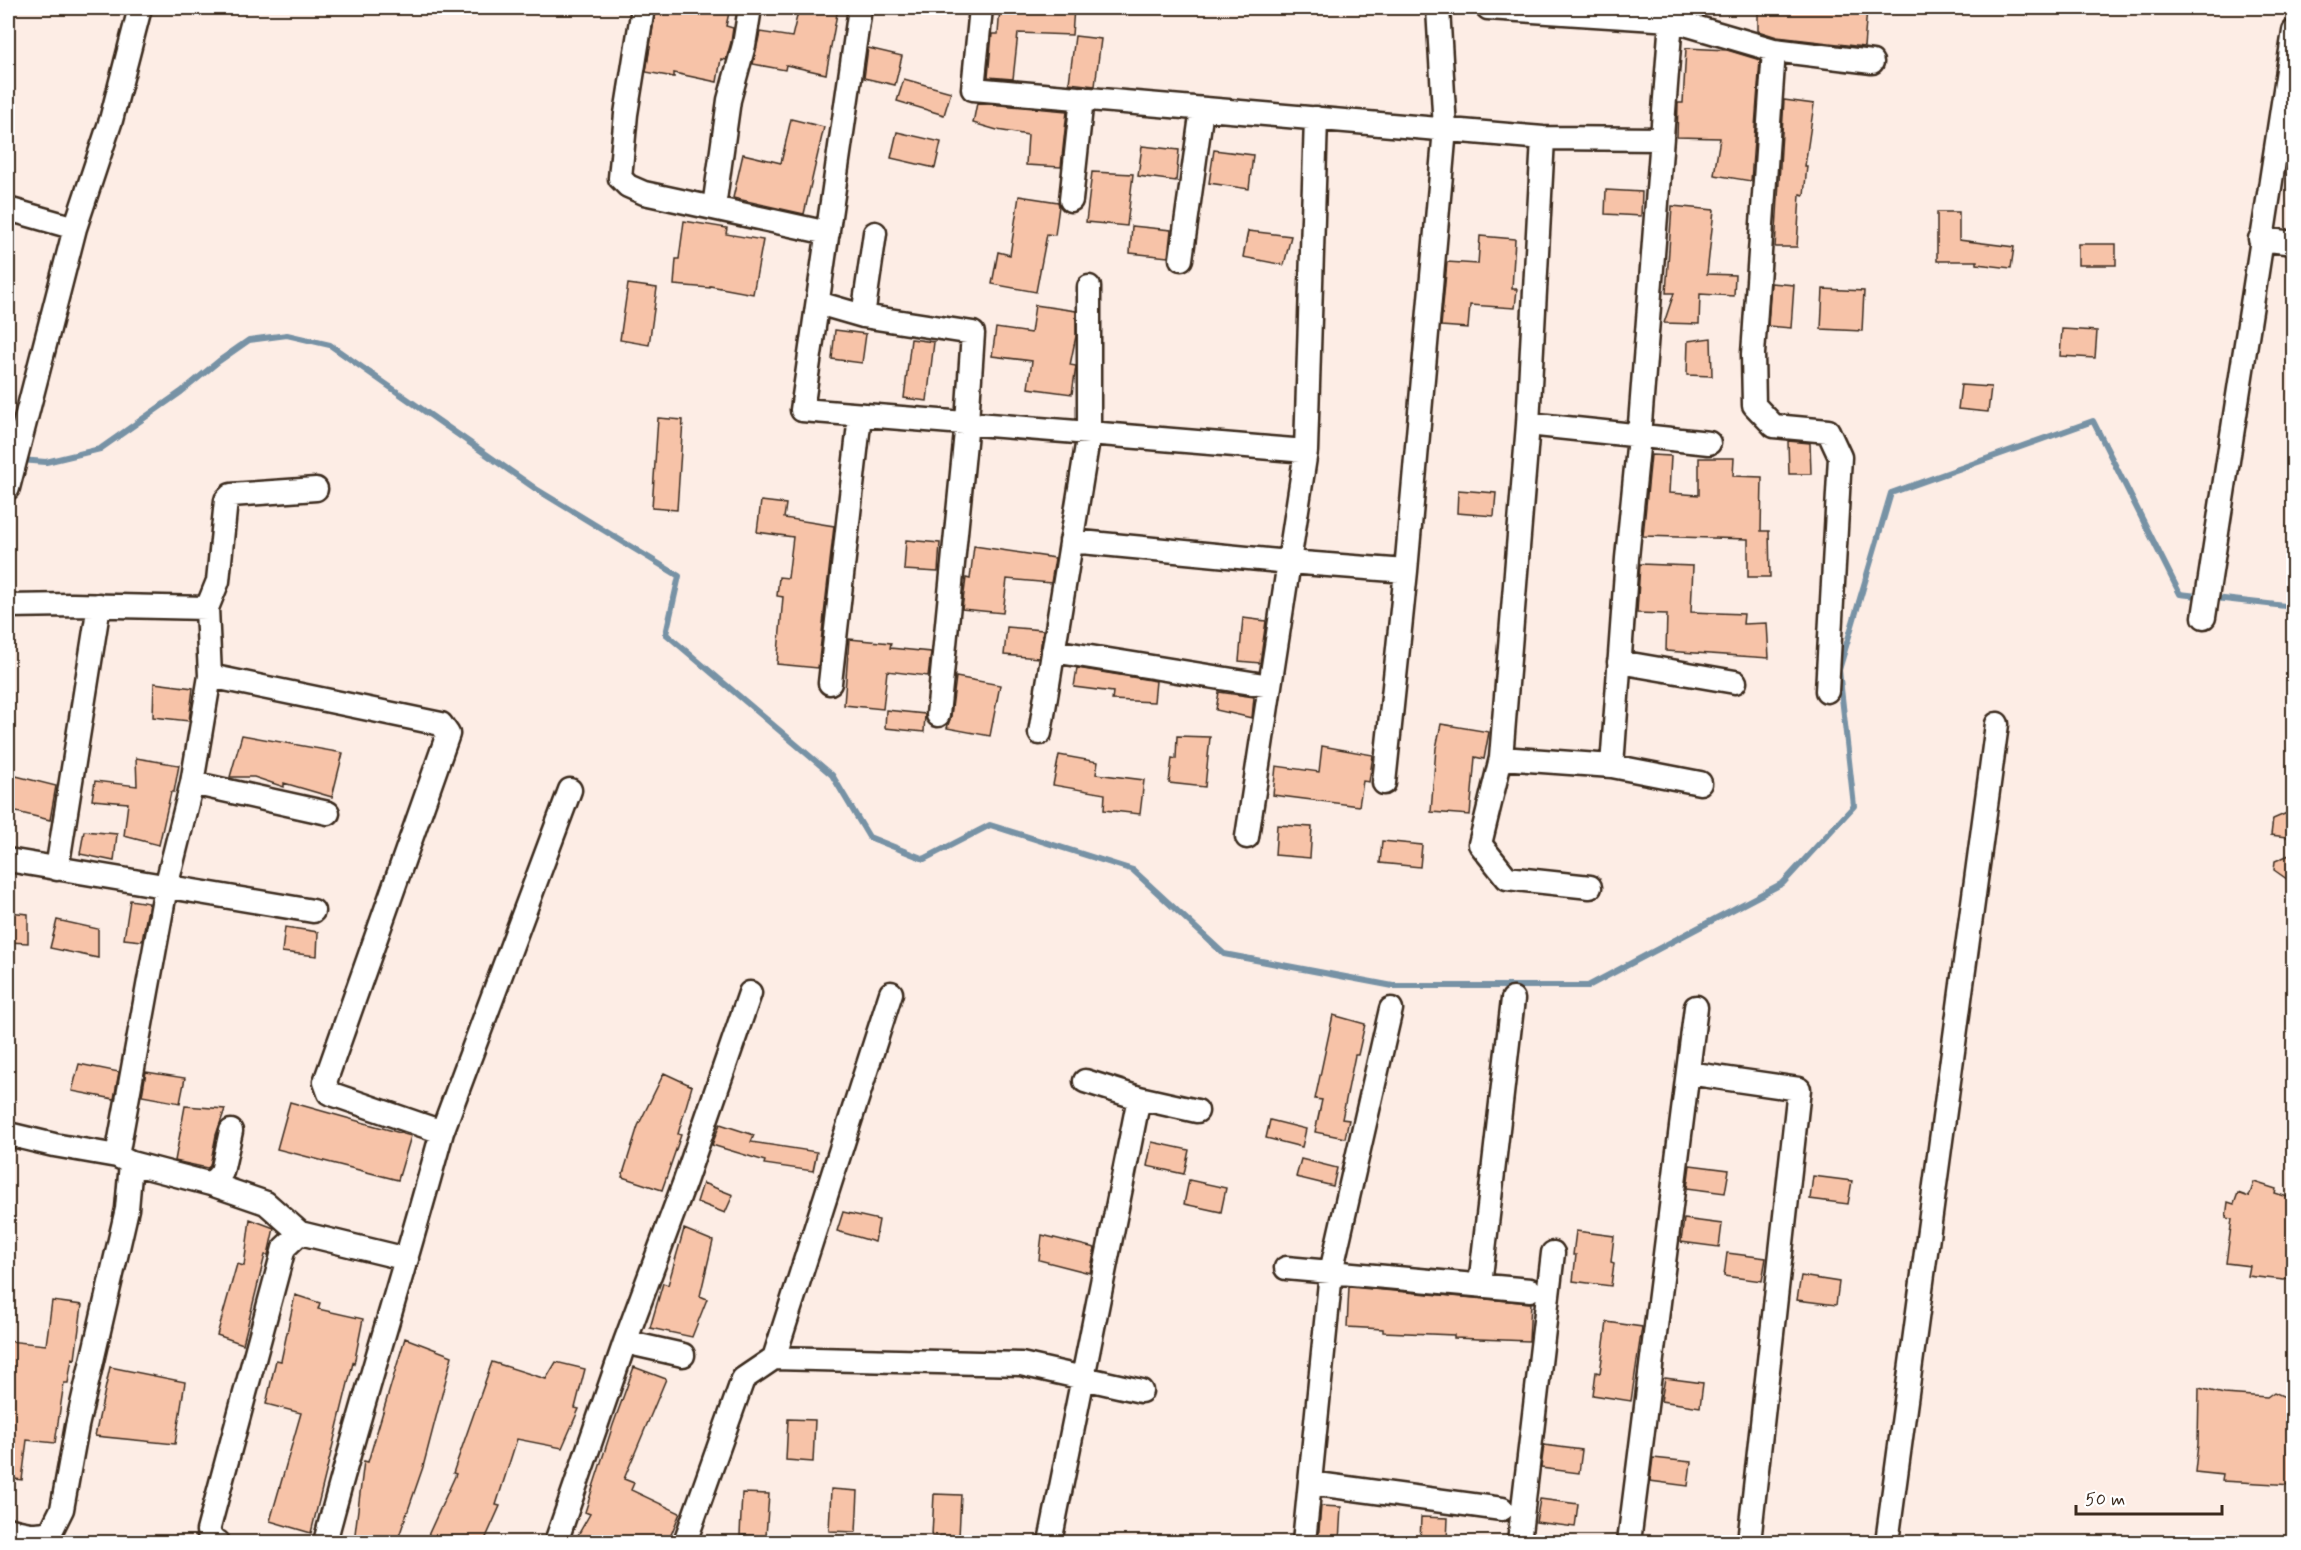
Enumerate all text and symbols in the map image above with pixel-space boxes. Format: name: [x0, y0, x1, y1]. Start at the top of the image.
scale bar: [2076, 1478, 2222, 1516]
text: 50 m: [2085, 1488, 2125, 1512]

